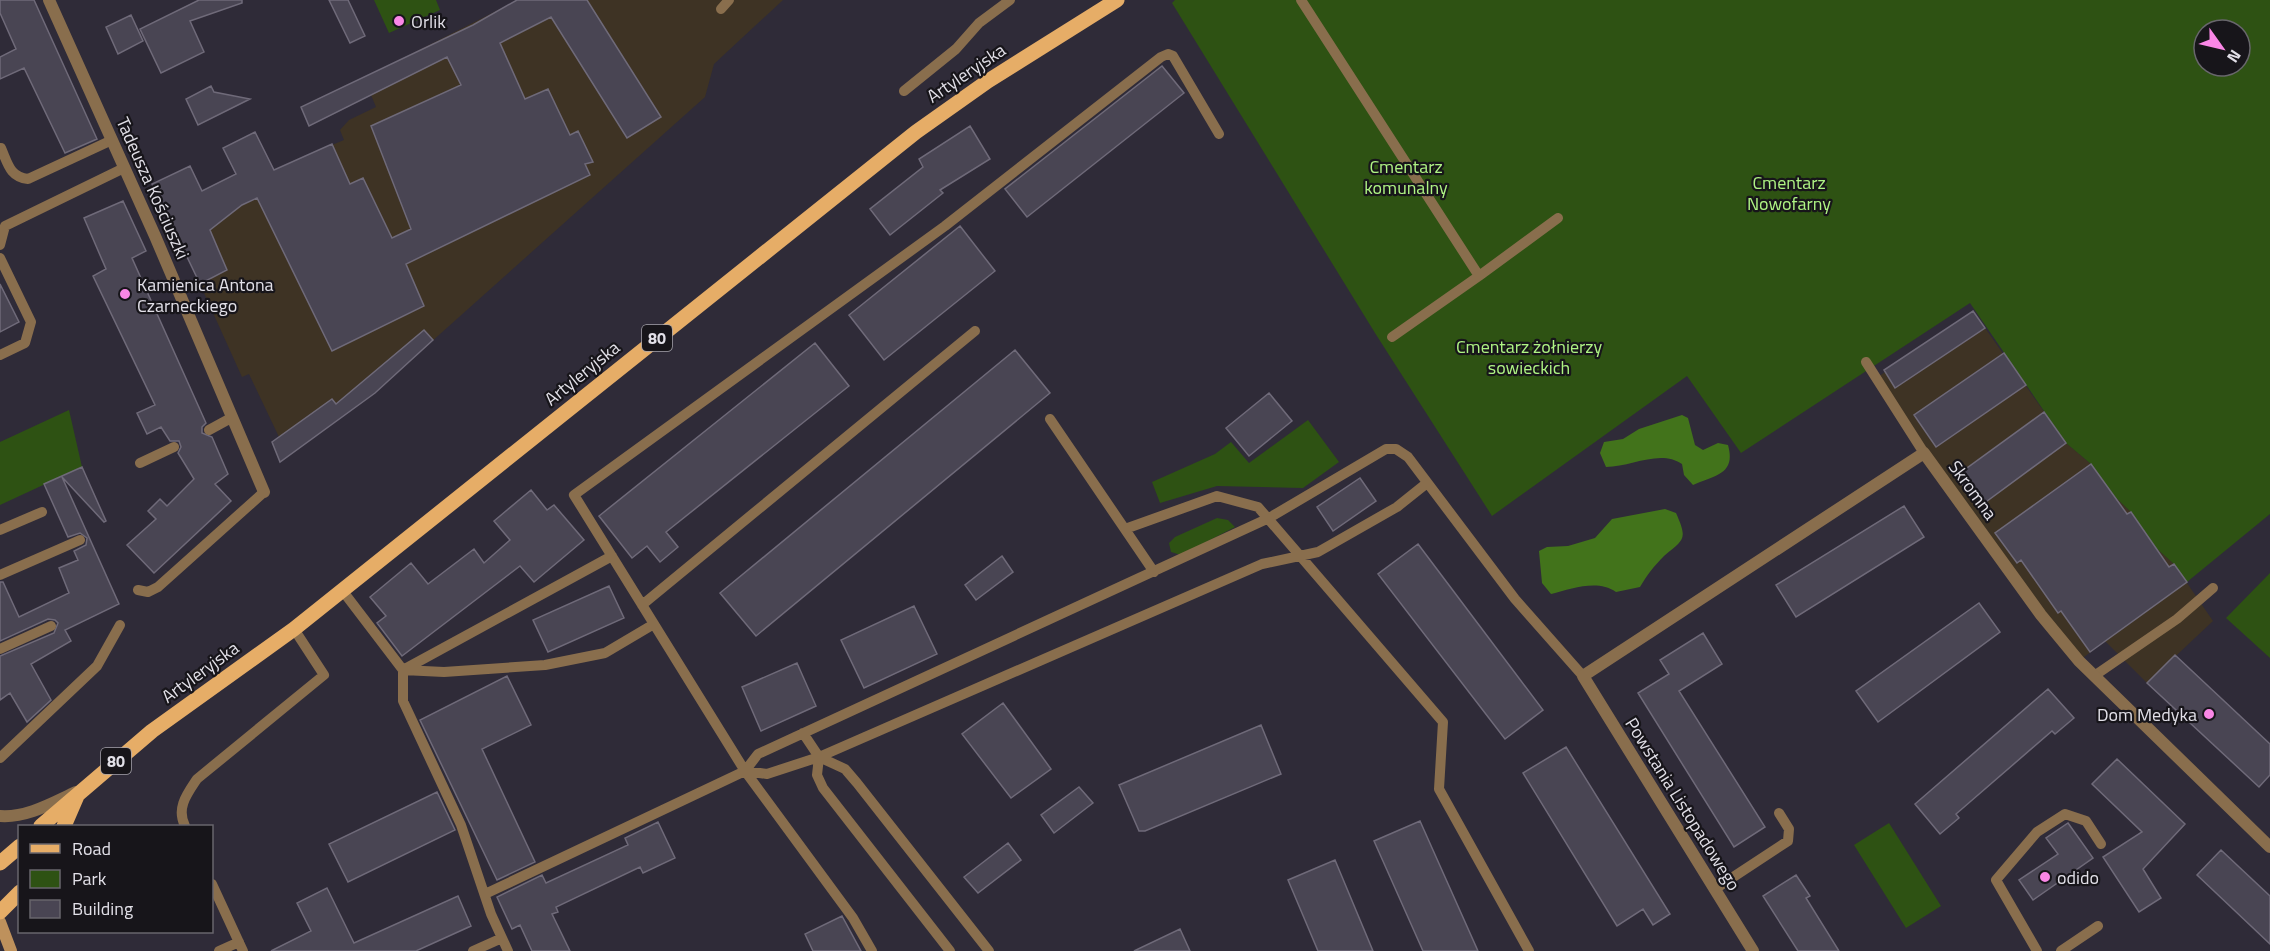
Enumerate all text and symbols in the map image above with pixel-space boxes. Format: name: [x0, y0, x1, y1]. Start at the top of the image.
place label: Orlik: [411, 8, 446, 35]
marker: Orlik: [392, 14, 406, 28]
north arrow: [2192, 18, 2252, 78]
street label: Artyleryjska: [921, 37, 1011, 109]
text: N: [2221, 45, 2247, 68]
street label: Tadeusza Kościuszki: [110, 113, 196, 263]
park label: Cmentarz komunalny: [1364, 153, 1448, 201]
park label: Cmentarz Nowofarny: [1747, 169, 1831, 217]
place label: Kamienica Antona Czarneckiego: [137, 271, 274, 319]
marker: Kamienica Antona Czarneckiego: [118, 287, 132, 301]
road number: 80: [642, 325, 672, 351]
park label: Cmentarz żołnierzy sowieckich: [1456, 333, 1602, 381]
street label: Artyleryjska: [539, 334, 625, 412]
street label: Skromna: [1942, 455, 2004, 525]
street label: Artyleryjska: [156, 635, 244, 709]
place label: Dom Medyka: [2097, 701, 2197, 728]
marker: Dom Medyka: [2202, 707, 2216, 721]
street label: Powstania Listopadowego: [1619, 712, 1747, 896]
road number: 80: [101, 748, 131, 774]
legend: [18, 825, 213, 933]
text: Road: [72, 835, 111, 862]
place label: odido: [2057, 864, 2099, 891]
text: Park: [72, 865, 107, 892]
marker: odido: [2038, 870, 2052, 884]
text: Building: [72, 895, 133, 922]

